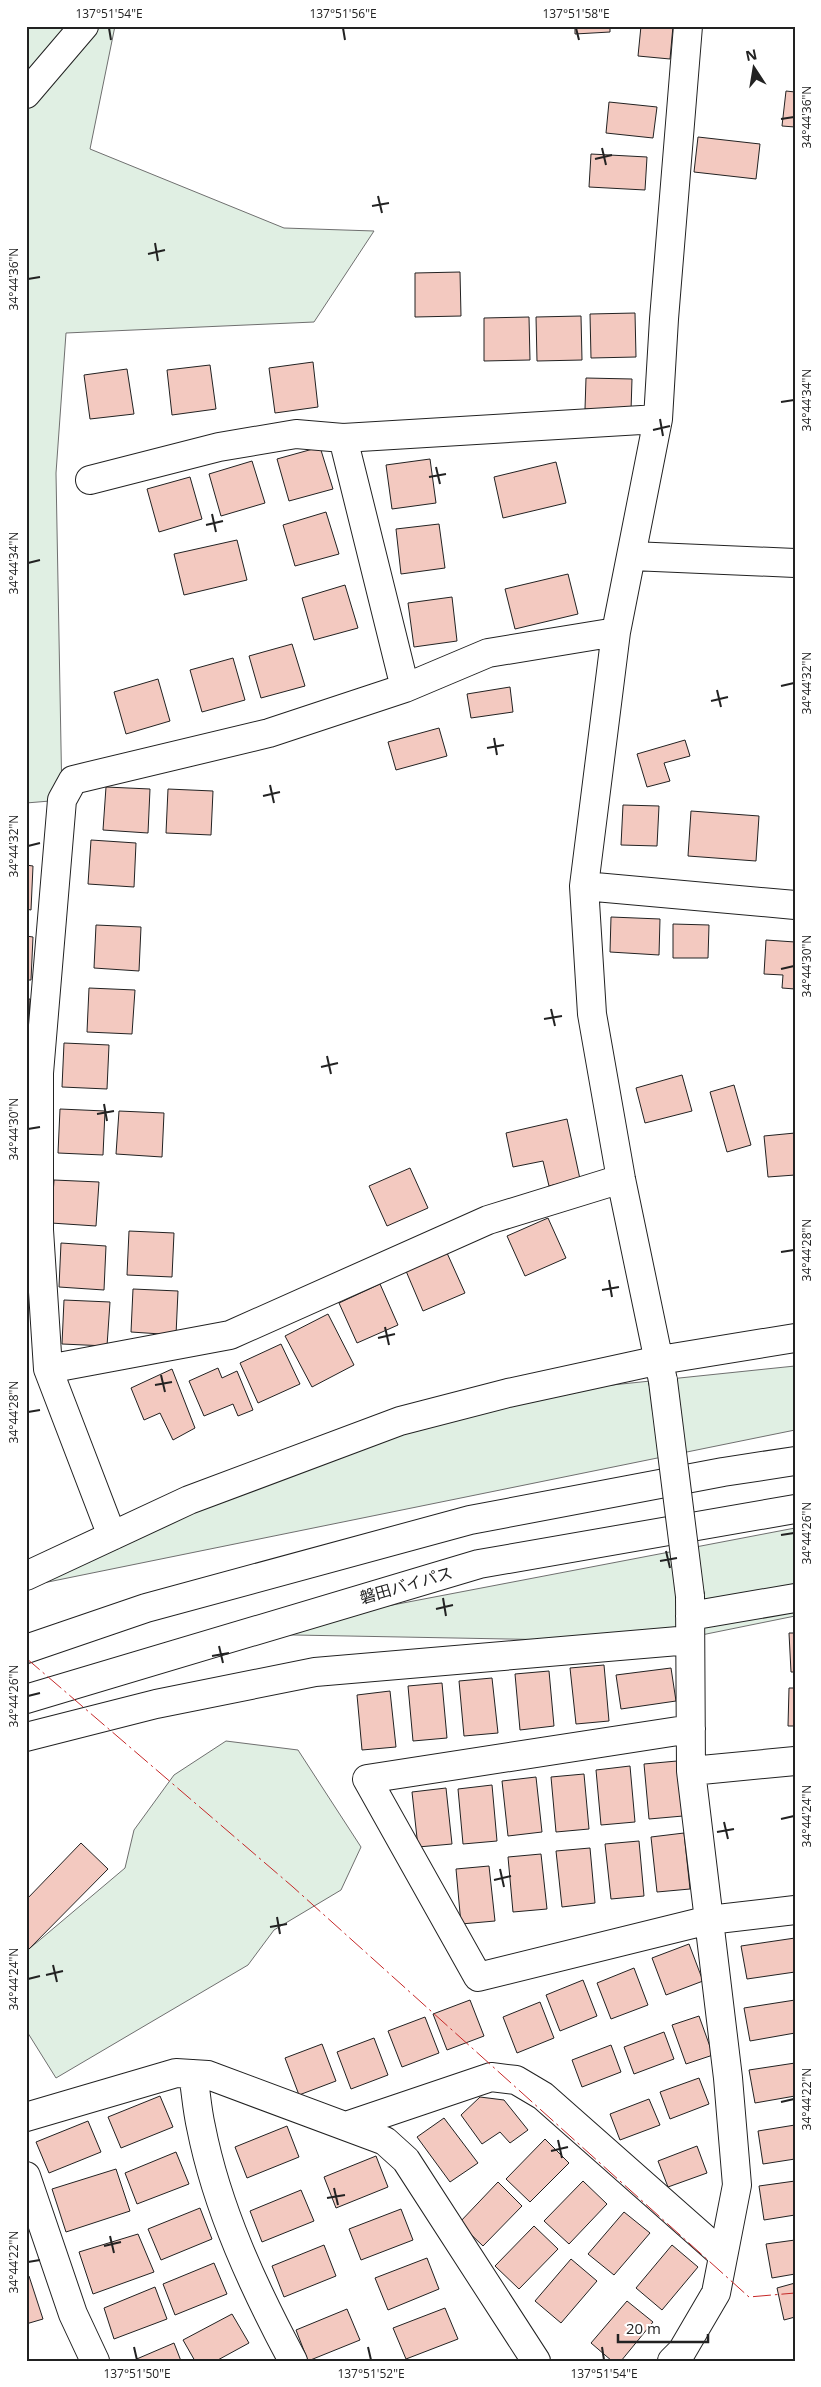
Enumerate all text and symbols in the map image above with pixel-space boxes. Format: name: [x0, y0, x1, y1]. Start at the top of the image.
text: 137°51'54"E: [75, 5, 143, 22]
text: 137°51'56"E: [309, 5, 377, 22]
text: 137°51'58"E: [542, 5, 610, 22]
north arrow: [728, 42, 778, 92]
text: N: [744, 44, 759, 65]
text: 34°44'36"N: [798, 86, 815, 148]
text: 34°44'36"N: [5, 248, 22, 310]
text: 34°44'34"N: [798, 369, 815, 431]
text: 34°44'34"N: [5, 532, 22, 594]
text: 34°44'32"N: [798, 652, 815, 714]
text: 34°44'32"N: [5, 815, 22, 877]
text: 34°44'30"N: [798, 935, 815, 997]
text: 34°44'30"N: [5, 1098, 22, 1160]
text: 34°44'28"N: [798, 1219, 815, 1281]
text: 34°44'28"N: [5, 1381, 22, 1443]
text: 34°44'26"N: [798, 1502, 815, 1564]
street label: 磐田バイパス: [357, 1561, 455, 1609]
text: 34°44'26"N: [5, 1665, 22, 1727]
text: 34°44'24"N: [798, 1785, 815, 1847]
text: 34°44'24"N: [5, 1948, 22, 2010]
text: 34°44'22"N: [798, 2068, 815, 2130]
text: 34°44'22"N: [5, 2231, 22, 2293]
scale bar: [618, 2312, 708, 2344]
text: 20 m: [626, 2318, 661, 2338]
text: 137°51'50"E: [103, 2365, 171, 2382]
text: 137°51'52"E: [337, 2365, 405, 2382]
text: 137°51'54"E: [570, 2365, 638, 2382]

